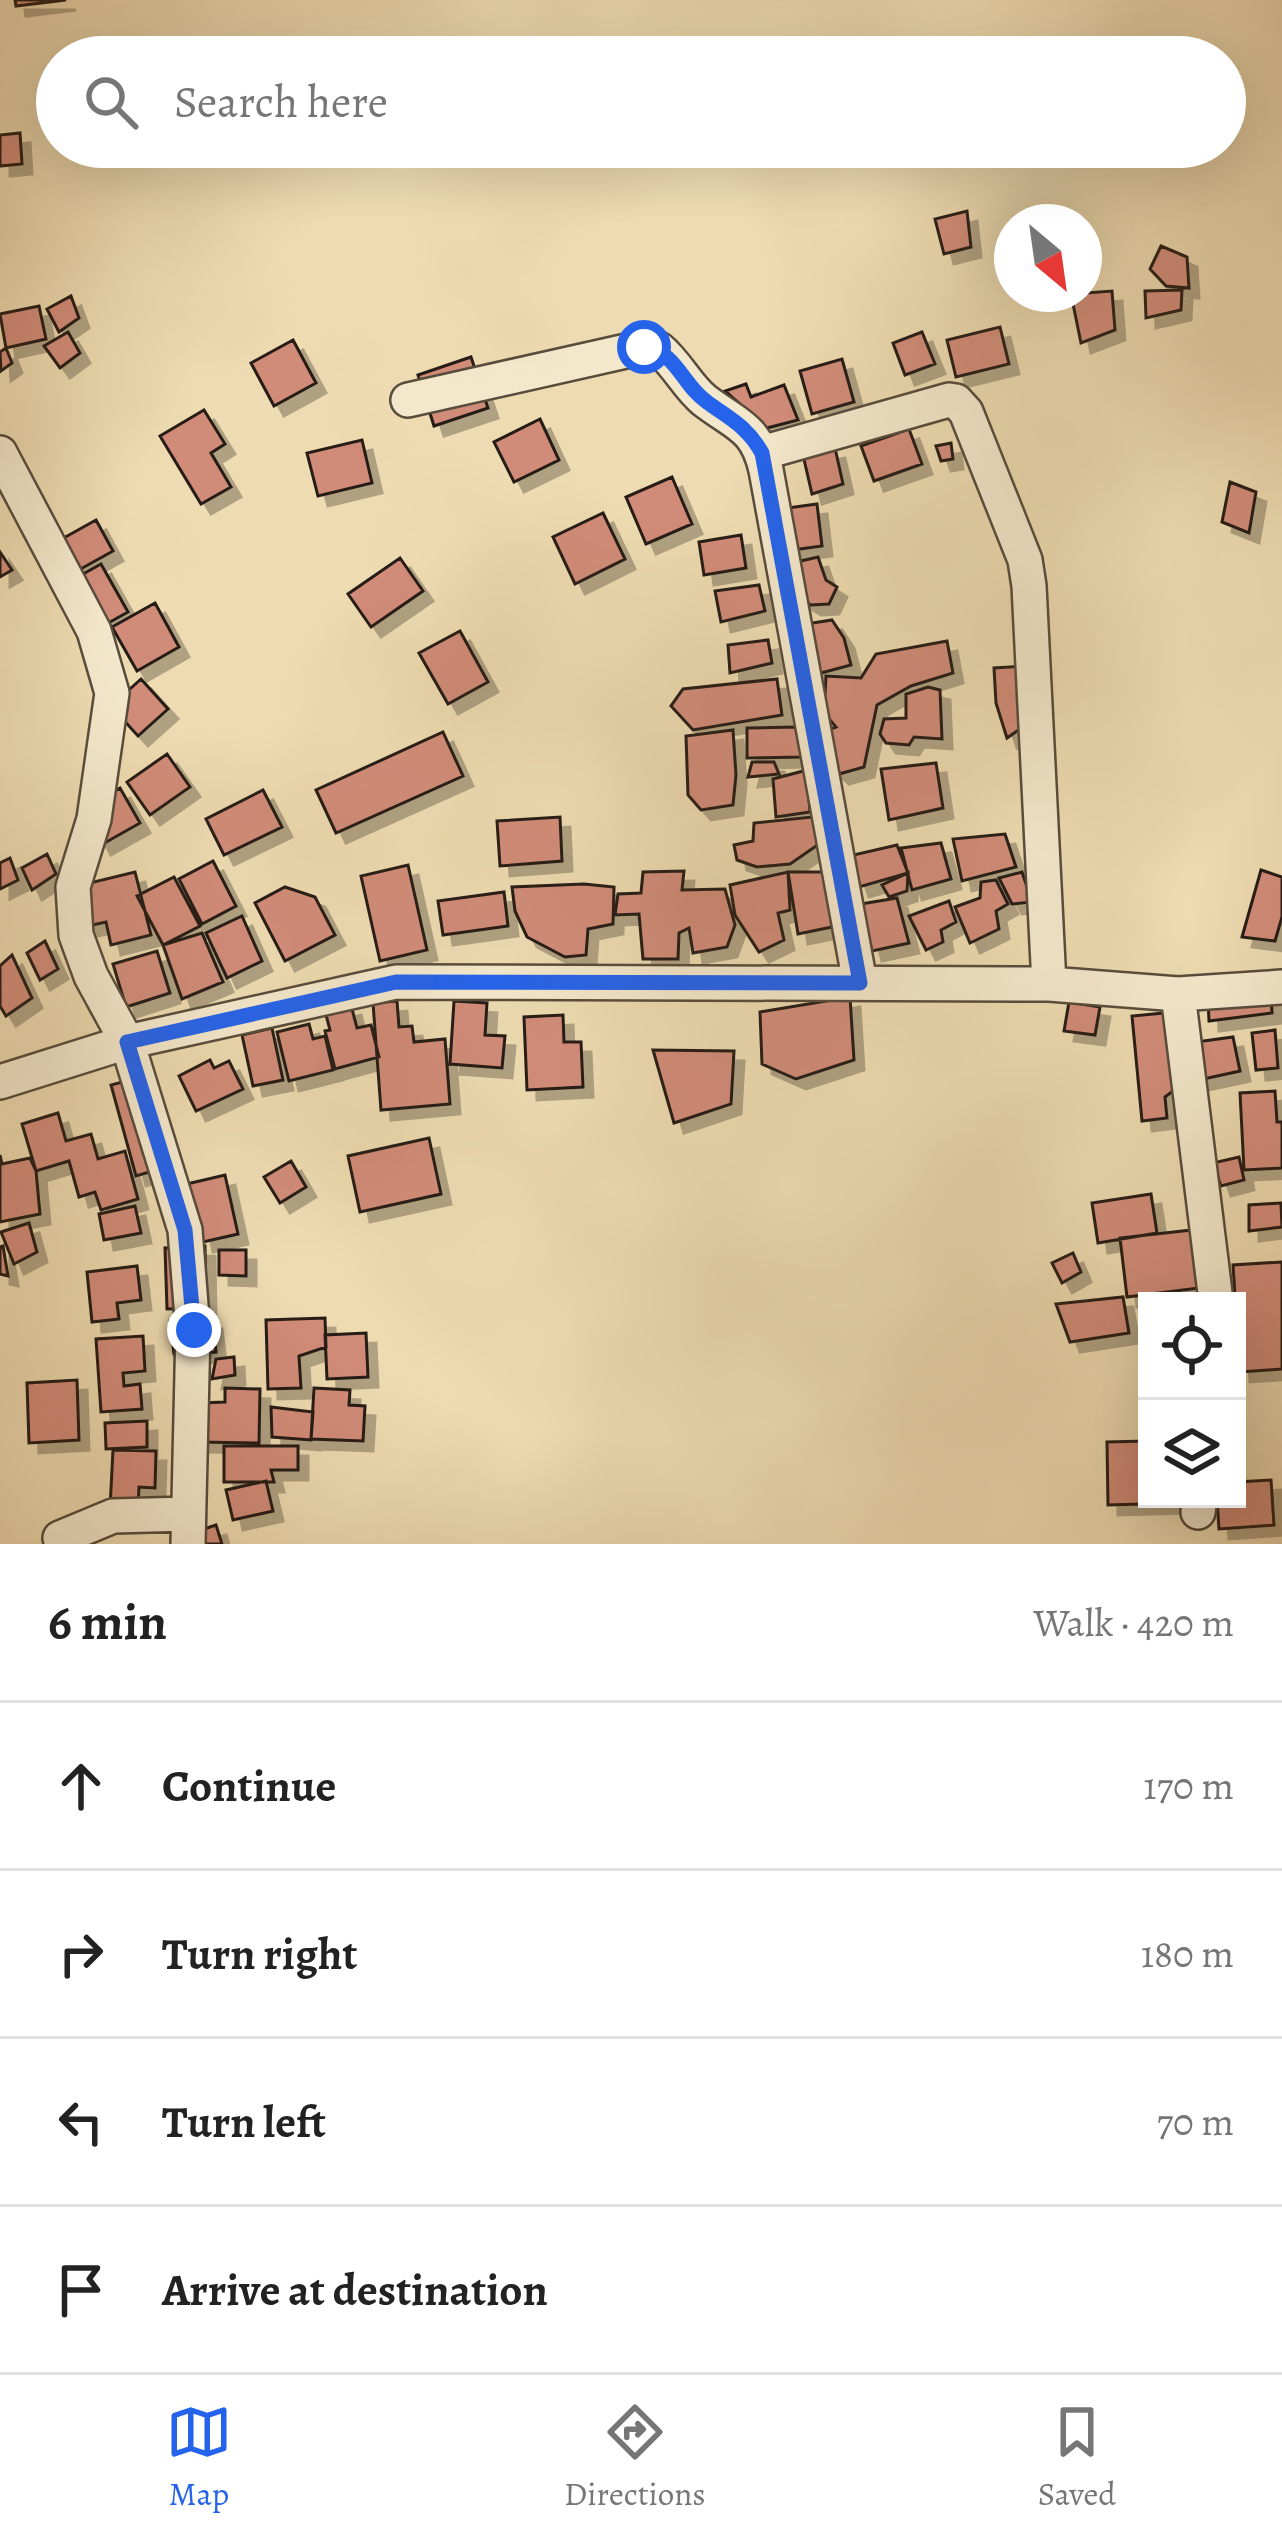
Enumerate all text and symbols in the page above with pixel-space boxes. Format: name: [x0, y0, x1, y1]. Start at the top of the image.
search box: [36, 36, 1246, 168]
icon: search: [78, 69, 144, 135]
text: Search here: [174, 71, 388, 133]
north arrow: [994, 204, 1102, 312]
route start: [617, 320, 671, 374]
map controls: [1138, 1292, 1246, 1508]
button: locate: [1138, 1292, 1246, 1400]
route end: [167, 1303, 221, 1357]
button: layers: [1138, 1400, 1246, 1508]
text: 6 min: [48, 1587, 167, 1657]
text: Walk · 420 m: [1033, 1596, 1234, 1649]
icon: ahead: [48, 1753, 114, 1819]
text: Continue: [162, 1755, 336, 1817]
text: 170 m: [1143, 1759, 1234, 1812]
icon: right: [48, 1921, 114, 1987]
text: Turn right: [162, 1923, 357, 1985]
text: 180 m: [1141, 1927, 1234, 1980]
icon: left: [48, 2089, 114, 2155]
text: Turn left: [162, 2091, 326, 2153]
text: 70 m: [1157, 2095, 1234, 2148]
icon: arrive: [48, 2257, 114, 2323]
text: Arrive at destination: [162, 2259, 548, 2321]
tab: Map: [166, 2399, 232, 2516]
tab: Directions: [564, 2399, 706, 2516]
tab: Saved: [1038, 2399, 1116, 2516]

